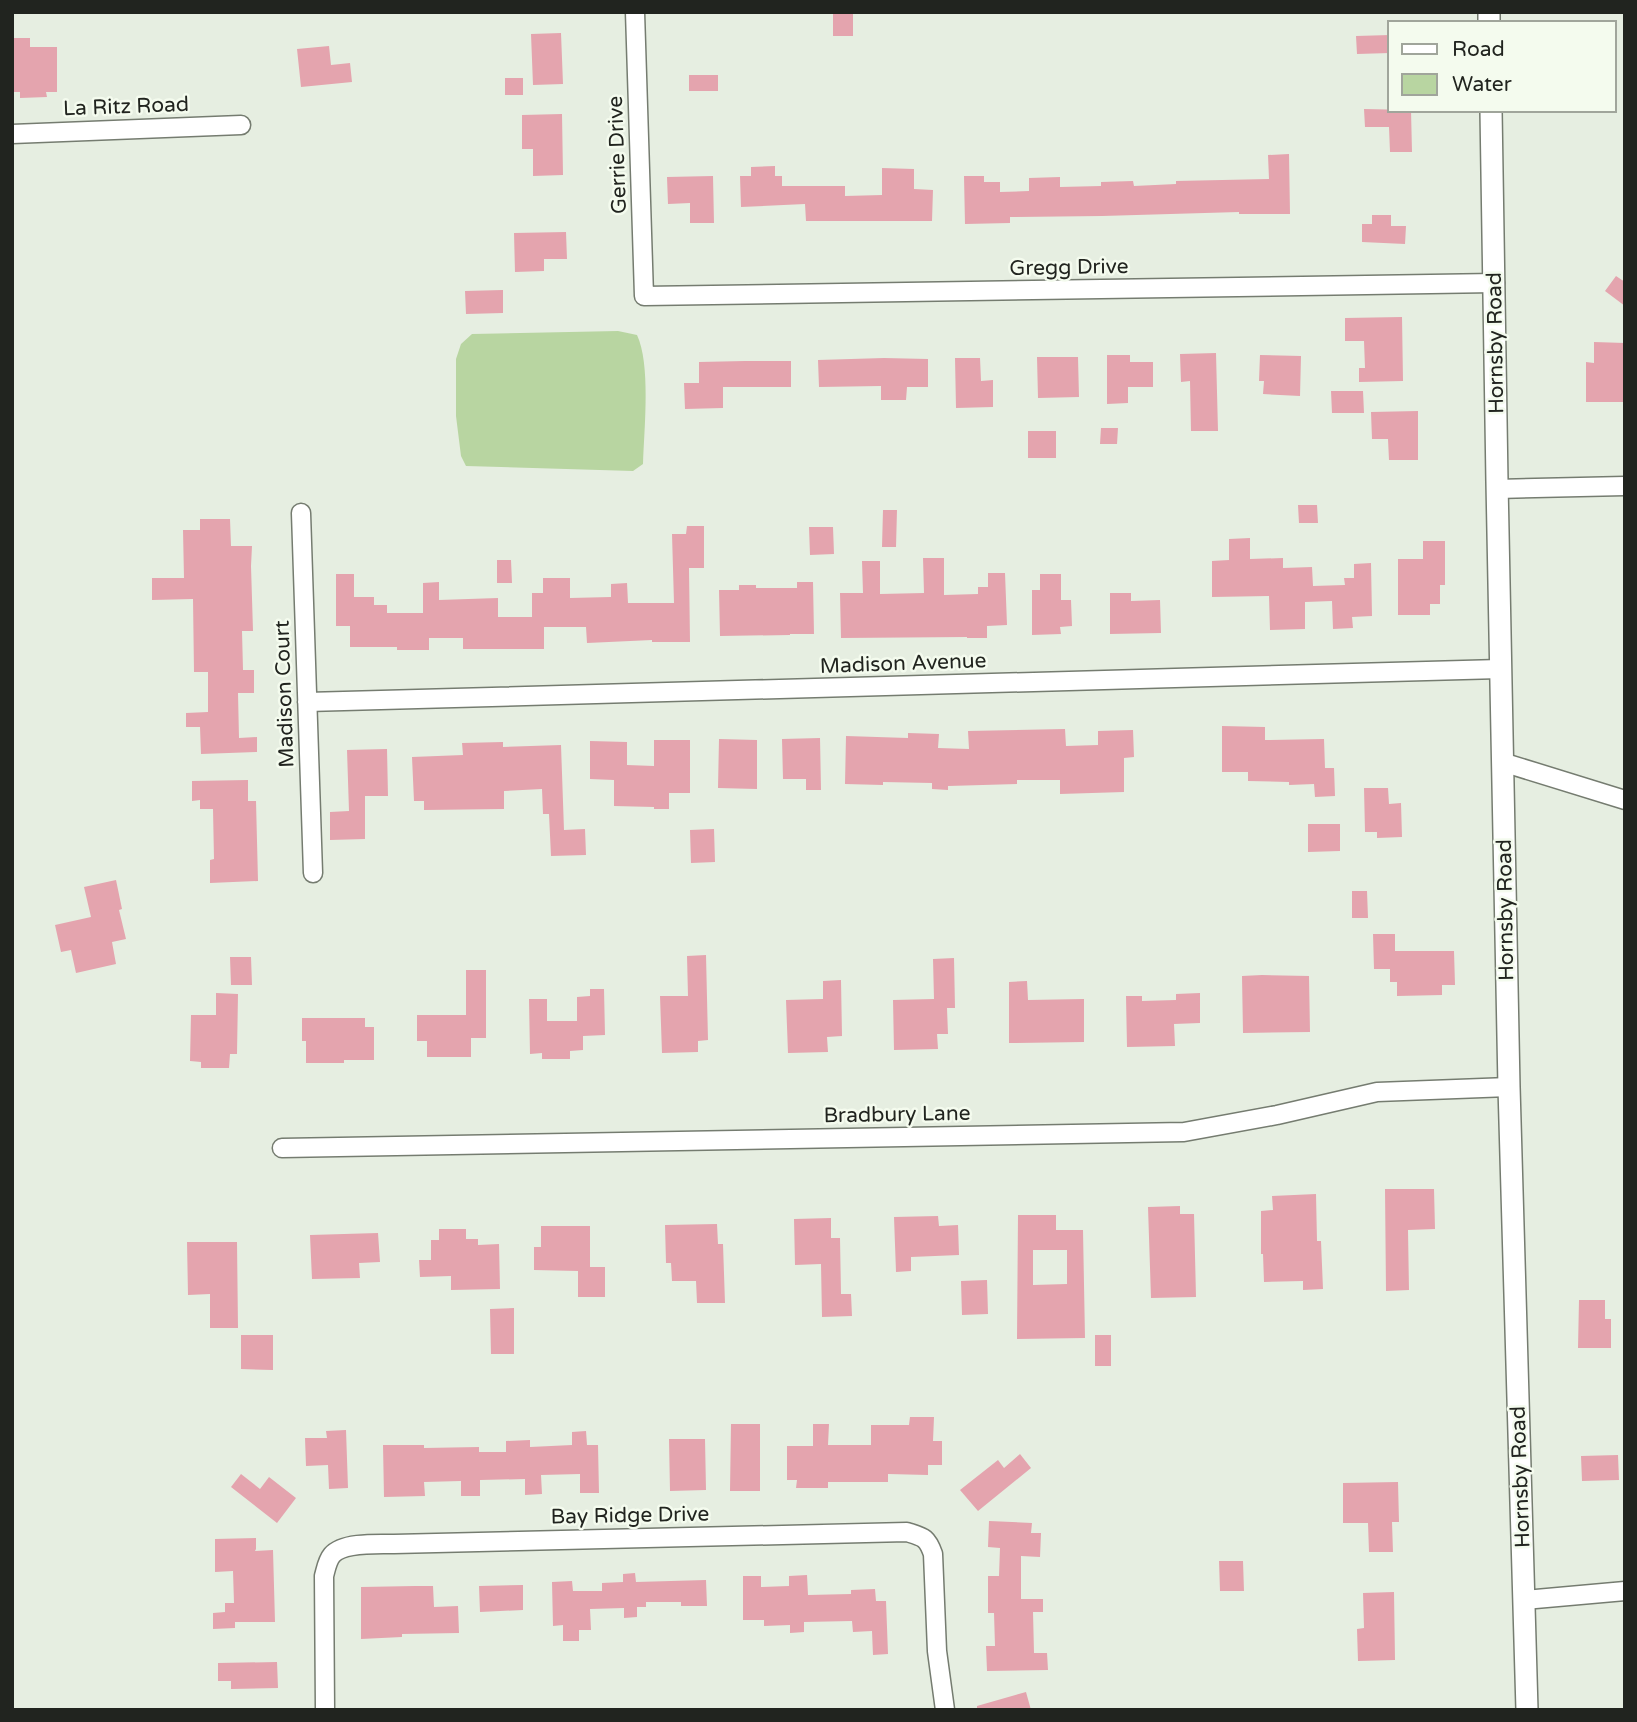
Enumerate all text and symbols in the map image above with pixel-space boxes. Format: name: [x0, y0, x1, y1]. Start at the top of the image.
legend: [1388, 21, 1616, 112]
text: Road: [1452, 37, 1505, 62]
text: Water: [1452, 72, 1512, 97]
street label: La Ritz Road: [62, 92, 190, 121]
street label: Gerrie Drive: [603, 95, 632, 214]
street label: Gregg Drive: [1009, 254, 1129, 281]
street label: Hornsby Road: [1482, 272, 1509, 414]
street label: Madison Court: [269, 620, 300, 768]
street label: Madison Avenue: [819, 648, 987, 679]
street label: Hornsby Road: [1492, 839, 1519, 981]
street label: Bradbury Lane: [823, 1101, 971, 1128]
street label: Hornsby Road: [1506, 1406, 1535, 1548]
street label: Bay Ridge Drive: [550, 1502, 710, 1529]

